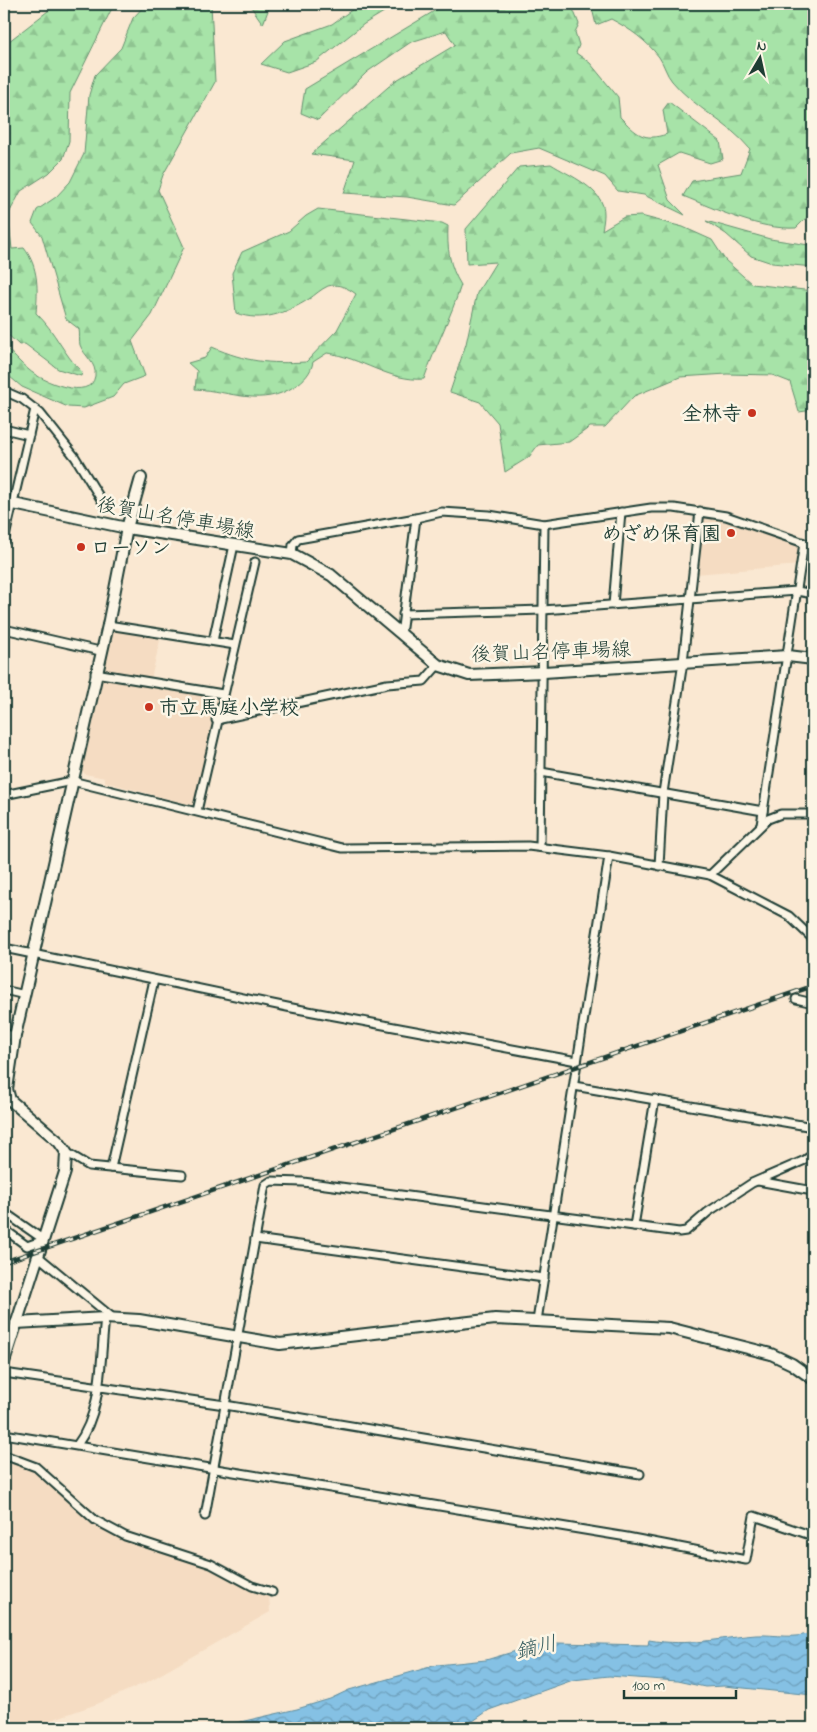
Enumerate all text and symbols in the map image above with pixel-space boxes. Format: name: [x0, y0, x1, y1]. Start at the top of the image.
north arrow: [734, 32, 784, 82]
text: N: [755, 36, 768, 58]
place label: 全林寺: [682, 401, 742, 430]
marker: 全林寺: [746, 407, 758, 419]
street label: 後賀山名停車場線: [94, 491, 257, 548]
place label: めざめ保育園: [602, 521, 721, 550]
marker: めざめ保育園: [725, 527, 737, 539]
place label: ローソン: [91, 535, 171, 564]
marker: ローソン: [75, 541, 87, 553]
street label: 後賀山名停車場線: [471, 636, 632, 671]
place label: 市立馬庭小学校: [159, 695, 299, 724]
marker: 市立馬庭小学校: [143, 701, 155, 713]
water label: 鏑川: [513, 1630, 560, 1668]
scale bar: [624, 1667, 737, 1699]
text: 100 m: [632, 1675, 665, 1697]

